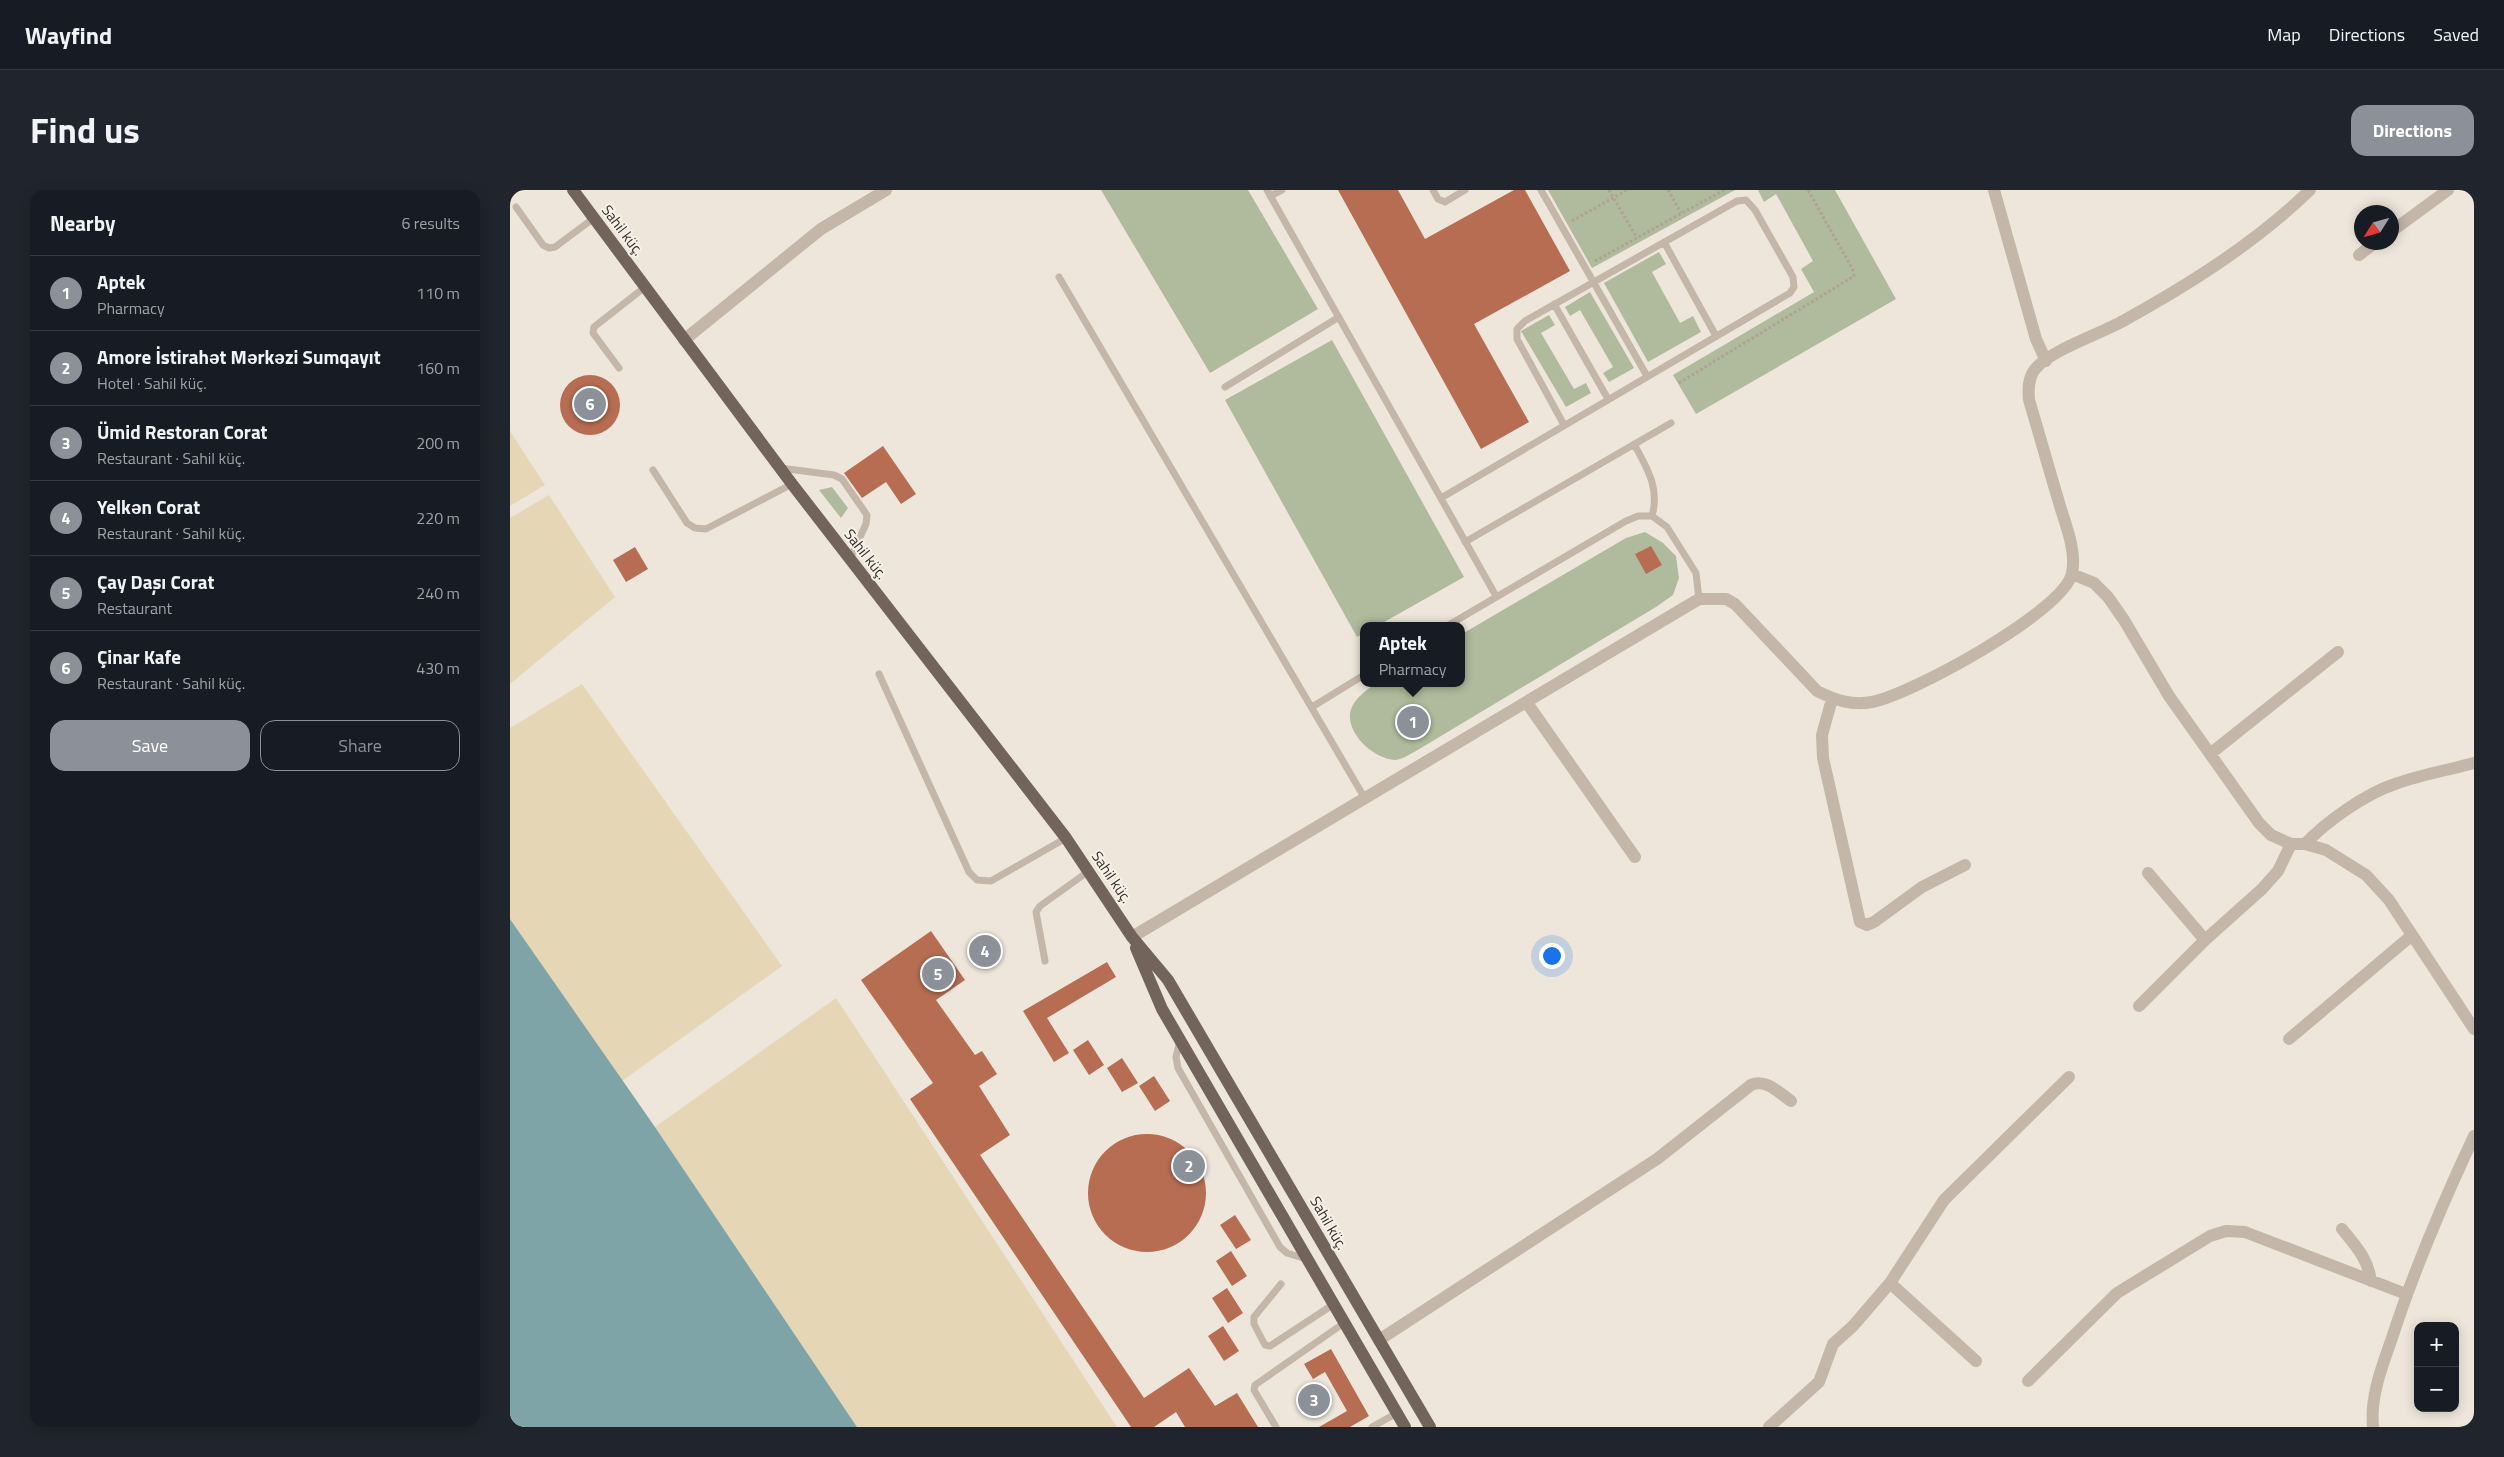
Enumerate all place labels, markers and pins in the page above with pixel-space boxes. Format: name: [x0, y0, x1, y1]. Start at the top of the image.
pin: 6: [574, 385, 606, 423]
pin: 1: [1397, 703, 1429, 741]
pin: 4: [969, 932, 1001, 970]
pin: 5: [922, 955, 954, 993]
pin: 2: [1173, 1147, 1205, 1185]
pin: 3: [1298, 1381, 1330, 1419]

